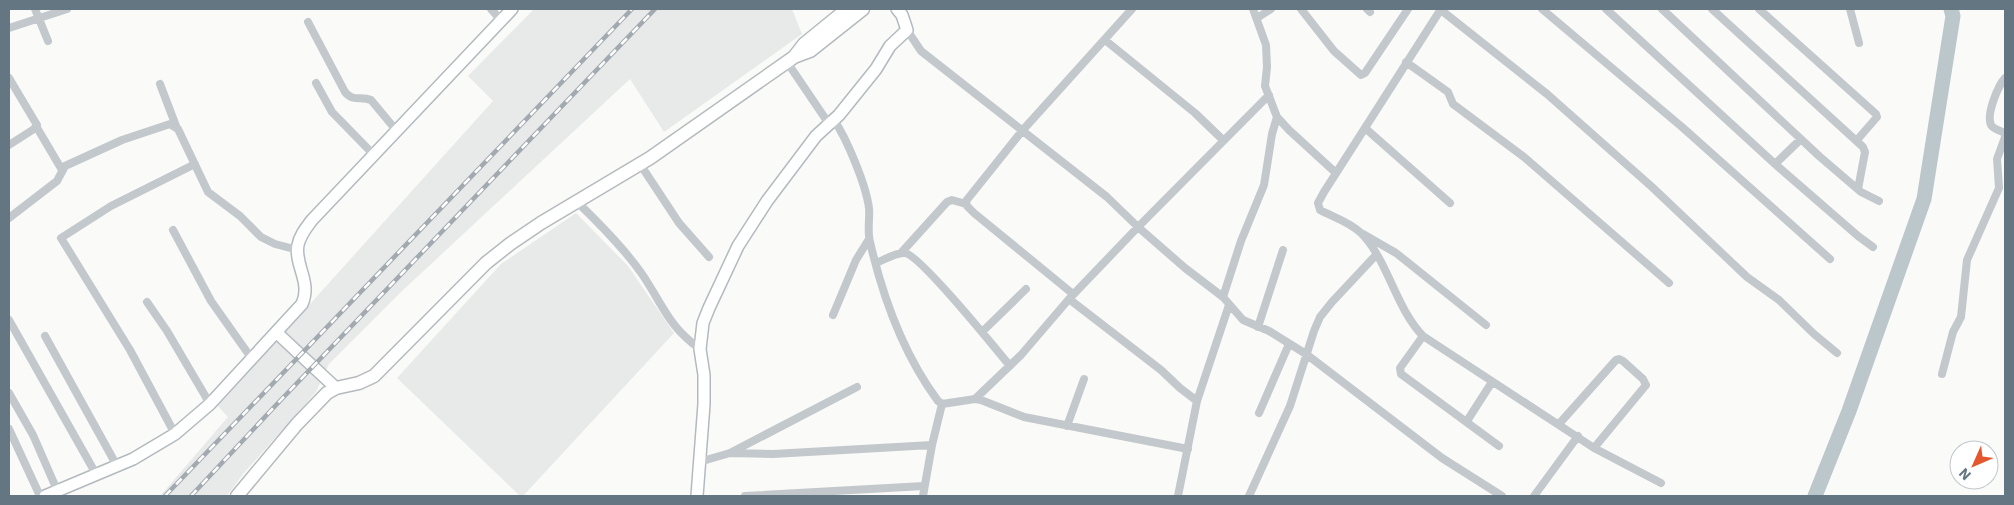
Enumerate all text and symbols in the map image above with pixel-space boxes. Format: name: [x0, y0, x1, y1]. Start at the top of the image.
north arrow: [1949, 440, 1999, 490]
text: N: [1955, 464, 1975, 484]

